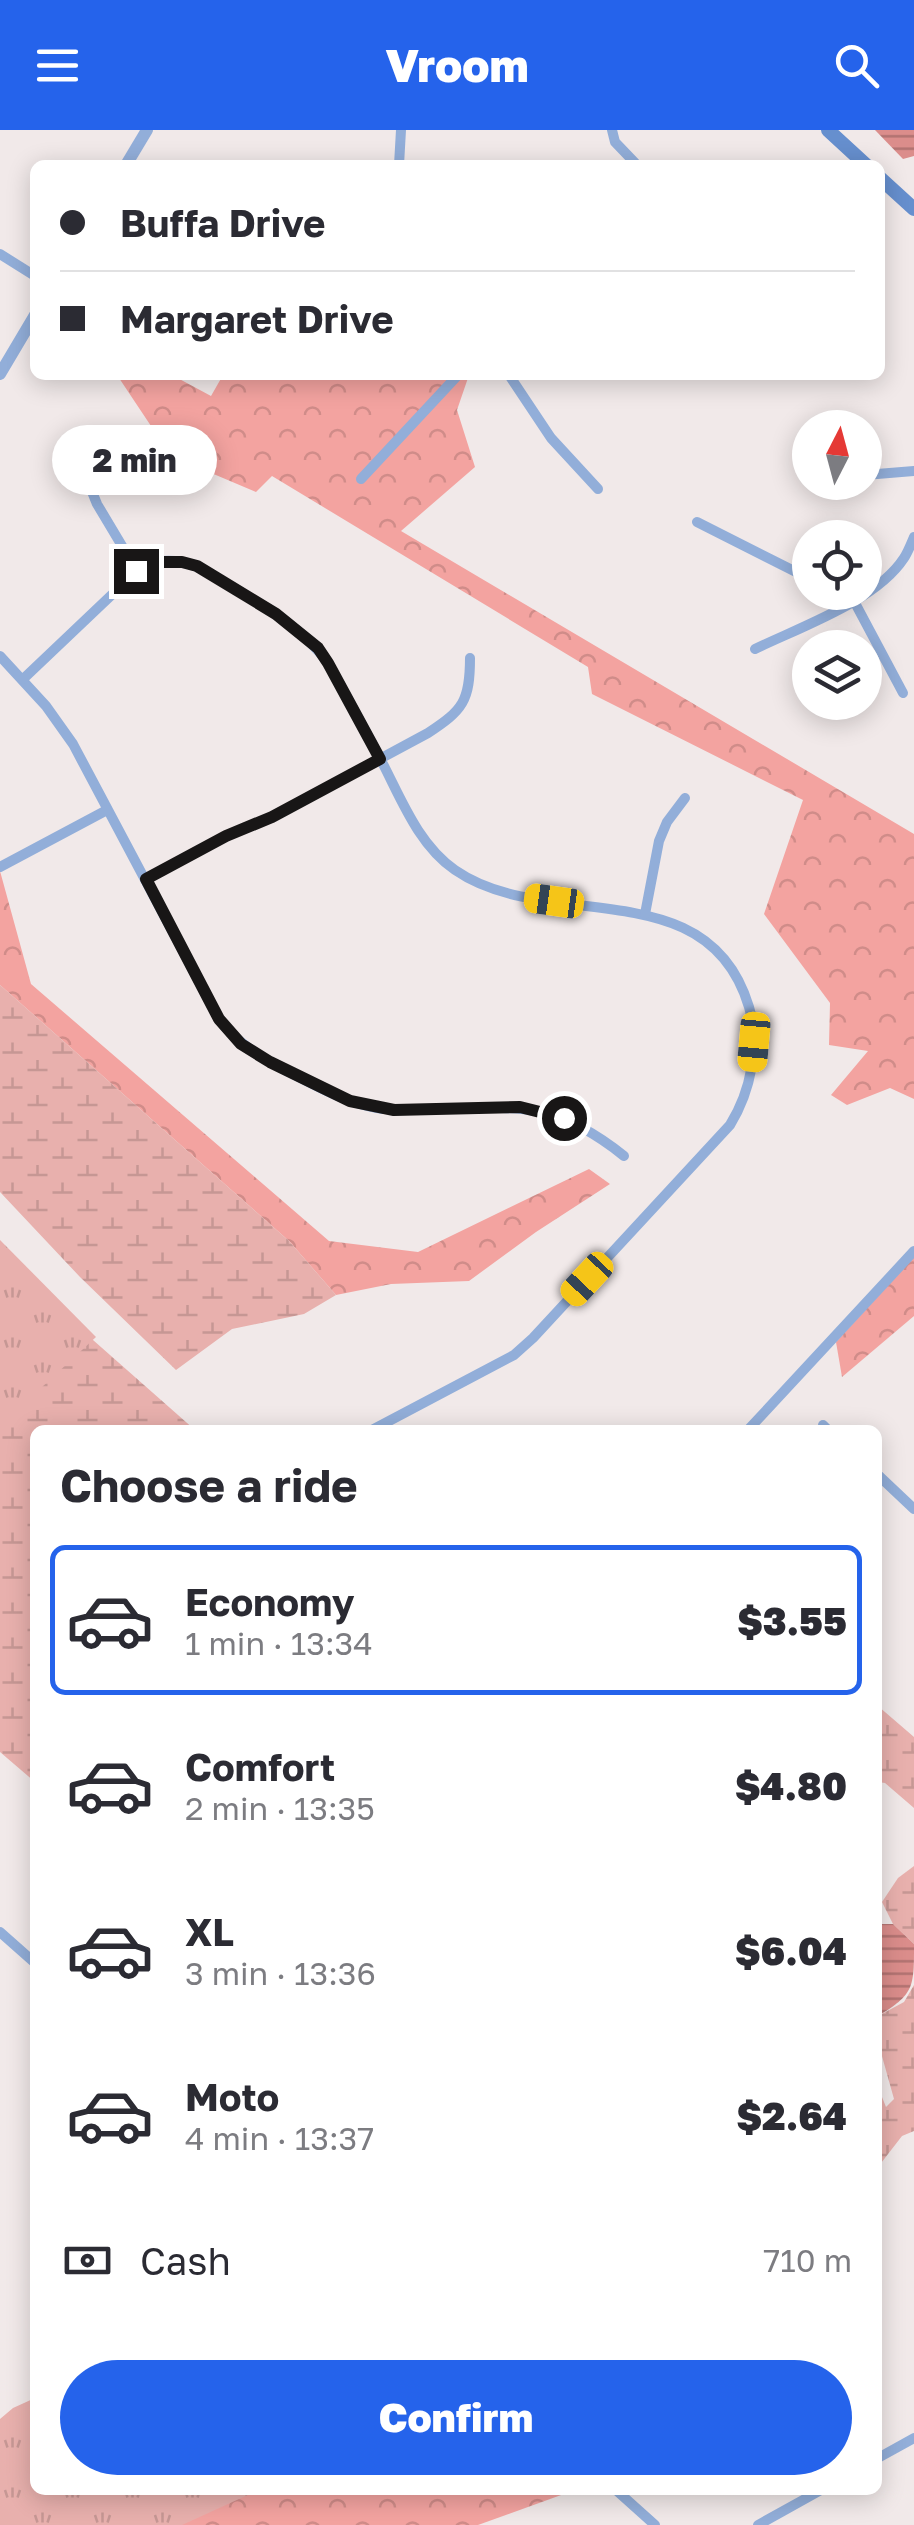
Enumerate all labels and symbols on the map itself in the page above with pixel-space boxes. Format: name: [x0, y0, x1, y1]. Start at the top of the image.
north arrow: [792, 410, 882, 500]
callout: 2 min: [54, 426, 218, 496]
route end: [114, 549, 159, 594]
car: [522, 882, 586, 920]
car: [736, 1011, 772, 1073]
route start: [542, 1096, 587, 1141]
car: [556, 1247, 618, 1311]

